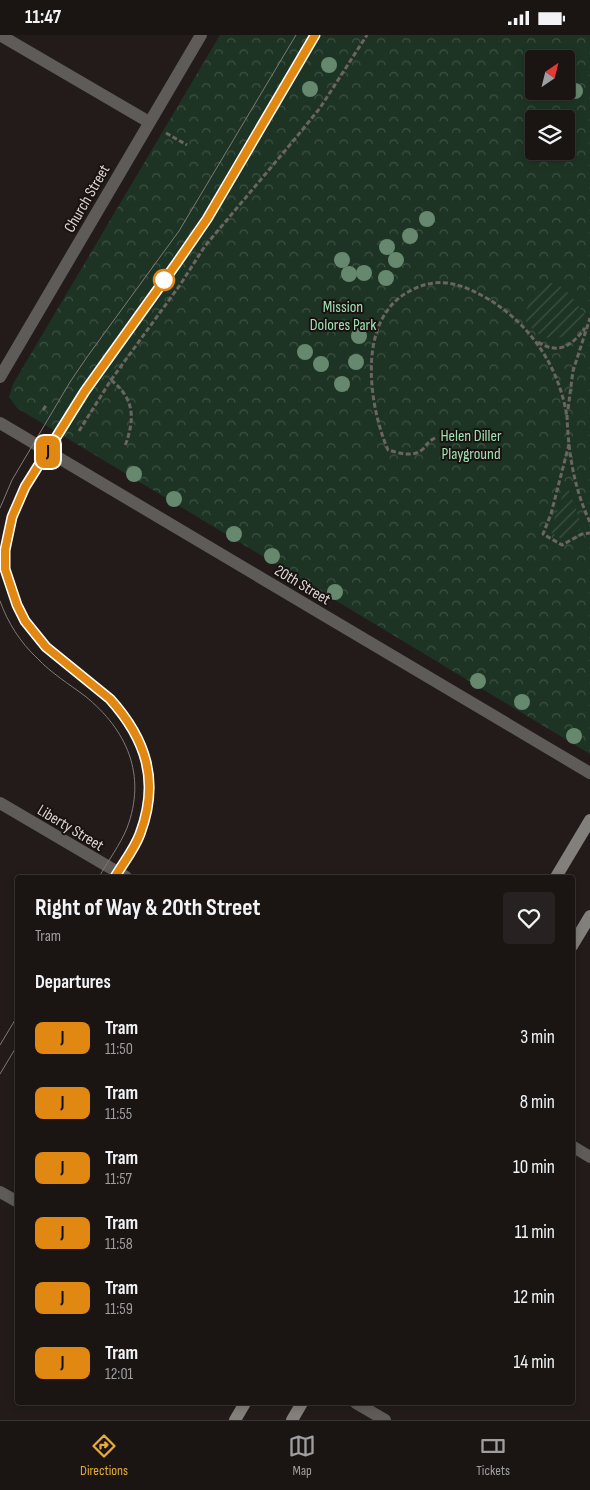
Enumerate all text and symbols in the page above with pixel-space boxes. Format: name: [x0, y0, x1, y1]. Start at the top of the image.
text: 11:47: [25, 6, 61, 29]
north arrow: [525, 50, 575, 100]
map controls: [525, 50, 575, 160]
button: layers: [525, 110, 575, 160]
street label: Church Street: [60, 161, 114, 236]
unlabelled marker: [153, 269, 175, 291]
park label: Mission Dolores Park: [310, 298, 376, 335]
park label: Helen Diller Playground: [440, 427, 502, 464]
line badge: J: [32, 436, 64, 468]
text: J: [46, 441, 50, 462]
street label: 20th Street: [271, 561, 334, 609]
street label: Liberty Street: [34, 801, 107, 856]
button: heart: [503, 892, 555, 944]
text: Right of Way & 20th Street: [35, 893, 260, 922]
text: Tram: [35, 927, 61, 946]
text: Departures: [35, 971, 111, 994]
text: Tram: [105, 1017, 138, 1040]
text: 3 min: [520, 1026, 555, 1049]
text: J: [60, 1027, 65, 1048]
text: 11:50: [105, 1040, 133, 1059]
text: Tram: [105, 1082, 138, 1105]
text: 8 min: [520, 1091, 555, 1114]
text: J: [60, 1092, 65, 1113]
text: 11:55: [105, 1105, 132, 1124]
text: Tram: [105, 1147, 138, 1170]
text: 10 min: [513, 1156, 555, 1179]
text: J: [60, 1157, 65, 1178]
text: 11:57: [105, 1170, 132, 1189]
text: Tram: [105, 1212, 138, 1235]
text: 11 min: [515, 1221, 555, 1244]
text: J: [60, 1222, 65, 1243]
text: 11:58: [105, 1235, 133, 1254]
text: Tram: [105, 1277, 138, 1300]
text: 12 min: [513, 1286, 555, 1309]
text: J: [60, 1287, 65, 1308]
text: 11:59: [105, 1300, 133, 1319]
text: Tram: [105, 1342, 138, 1365]
text: 14 min: [514, 1351, 555, 1374]
text: J: [60, 1352, 65, 1373]
text: 12:01: [105, 1365, 133, 1384]
tab: Directions: [80, 1432, 128, 1479]
tab: Map: [288, 1432, 316, 1479]
tab: Tickets: [476, 1432, 510, 1479]

